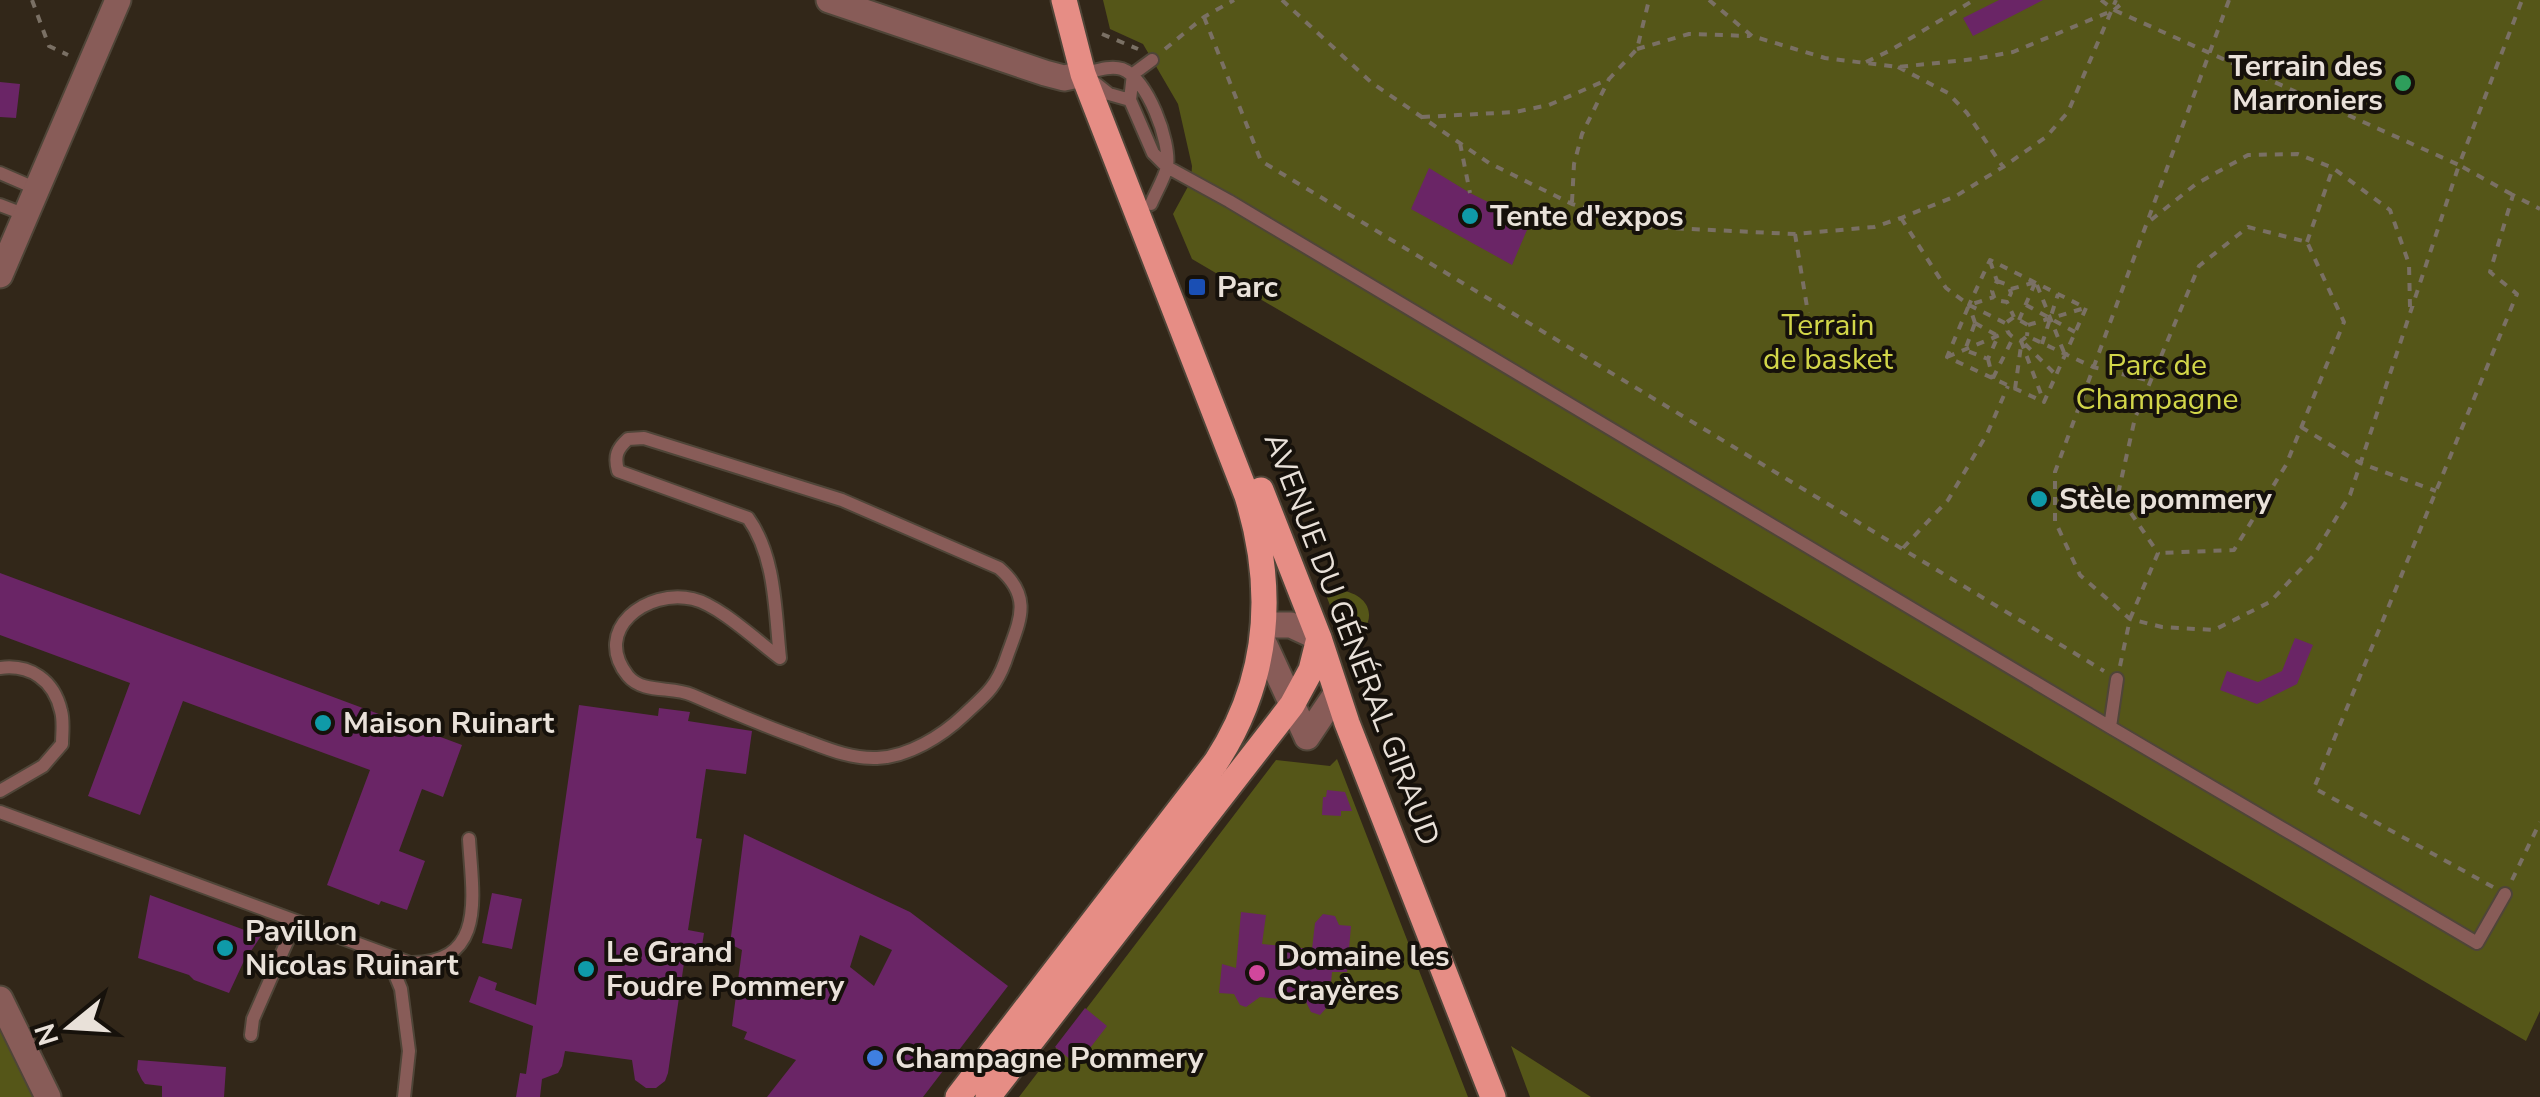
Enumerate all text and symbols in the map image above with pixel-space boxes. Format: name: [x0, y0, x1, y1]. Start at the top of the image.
place label: Terrain des Marroniers: [2228, 46, 2383, 121]
marker: Terrain des Marroniers: [2392, 72, 2414, 94]
place label: Tente d'expos: [1490, 196, 1684, 237]
marker: Tente d'expos: [1459, 205, 1481, 227]
place label: Parc: [1217, 267, 1278, 308]
marker: Parc: [1186, 276, 1208, 298]
park label: Terrain de basket: [1763, 305, 1894, 380]
park label: Parc de Champagne: [2076, 345, 2238, 420]
street label: AVENUE DU GÉNÉRAL GIRAUD: [1254, 427, 1449, 851]
place label: Stèle pommery: [2059, 479, 2272, 520]
marker: Stèle pommery: [2028, 488, 2050, 510]
place label: Maison Ruinart: [343, 703, 555, 744]
marker: Maison Ruinart: [312, 712, 334, 734]
place label: Pavillon Nicolas Ruinart: [245, 911, 459, 986]
place label: Le Grand Foudre Pommery: [606, 932, 844, 1007]
place label: Domaine les Crayères: [1277, 936, 1450, 1011]
marker: Pavillon Nicolas Ruinart: [214, 937, 236, 959]
marker: Le Grand Foudre Pommery: [575, 958, 597, 980]
marker: Domaine les Crayères: [1246, 962, 1268, 984]
north arrow: [20, 977, 120, 1077]
text: N: [26, 1019, 68, 1050]
place label: Champagne Pommery: [895, 1038, 1204, 1079]
marker: Champagne Pommery: [864, 1047, 886, 1069]

